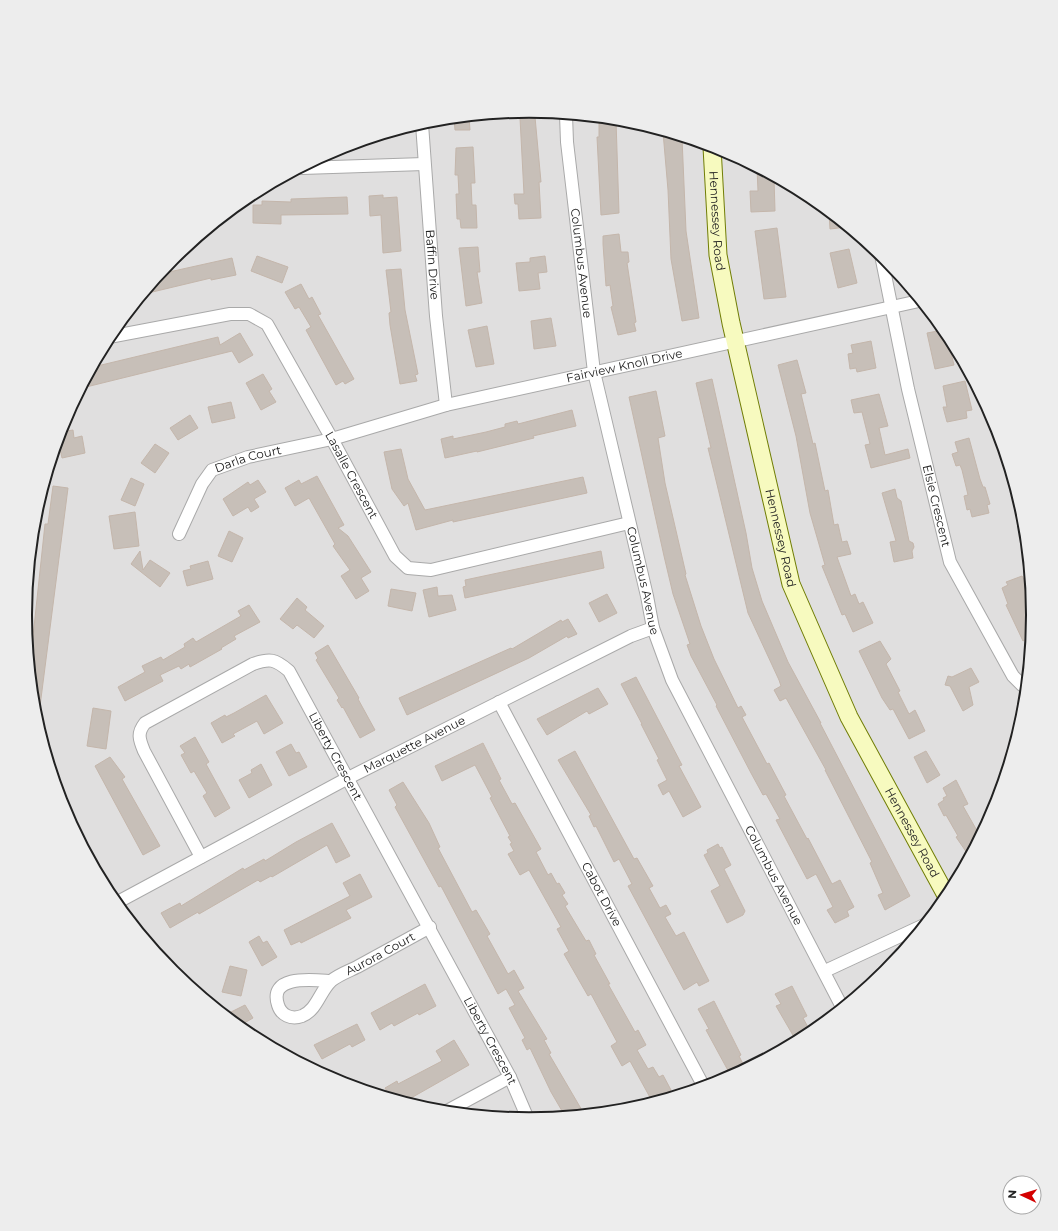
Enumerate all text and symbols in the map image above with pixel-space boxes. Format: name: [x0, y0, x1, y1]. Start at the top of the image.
street label: Hennessey Road: [706, 170, 729, 272]
street label: Columbus Avenue: [568, 207, 596, 319]
street label: Baffin Drive: [423, 229, 443, 300]
street label: Fairview Knoll Drive: [565, 345, 684, 385]
street label: Lasalle Crescent: [322, 429, 382, 521]
street label: Darla Court: [212, 442, 283, 475]
street label: Elsie Crescent: [920, 463, 954, 548]
street label: Hennessey Road: [762, 487, 799, 589]
street label: Columbus Avenue: [624, 525, 663, 637]
street label: Liberty Crescent: [306, 709, 366, 803]
street label: Marquette Avenue: [361, 712, 468, 776]
street label: Hennessey Road: [882, 785, 943, 880]
street label: Columbus Avenue: [742, 823, 806, 928]
street label: Cabot Drive: [579, 859, 625, 929]
street label: Aurora Court: [343, 929, 418, 978]
street label: Liberty Crescent: [461, 994, 520, 1087]
north arrow: [1002, 1175, 1042, 1215]
text: N: [1005, 1189, 1019, 1199]

